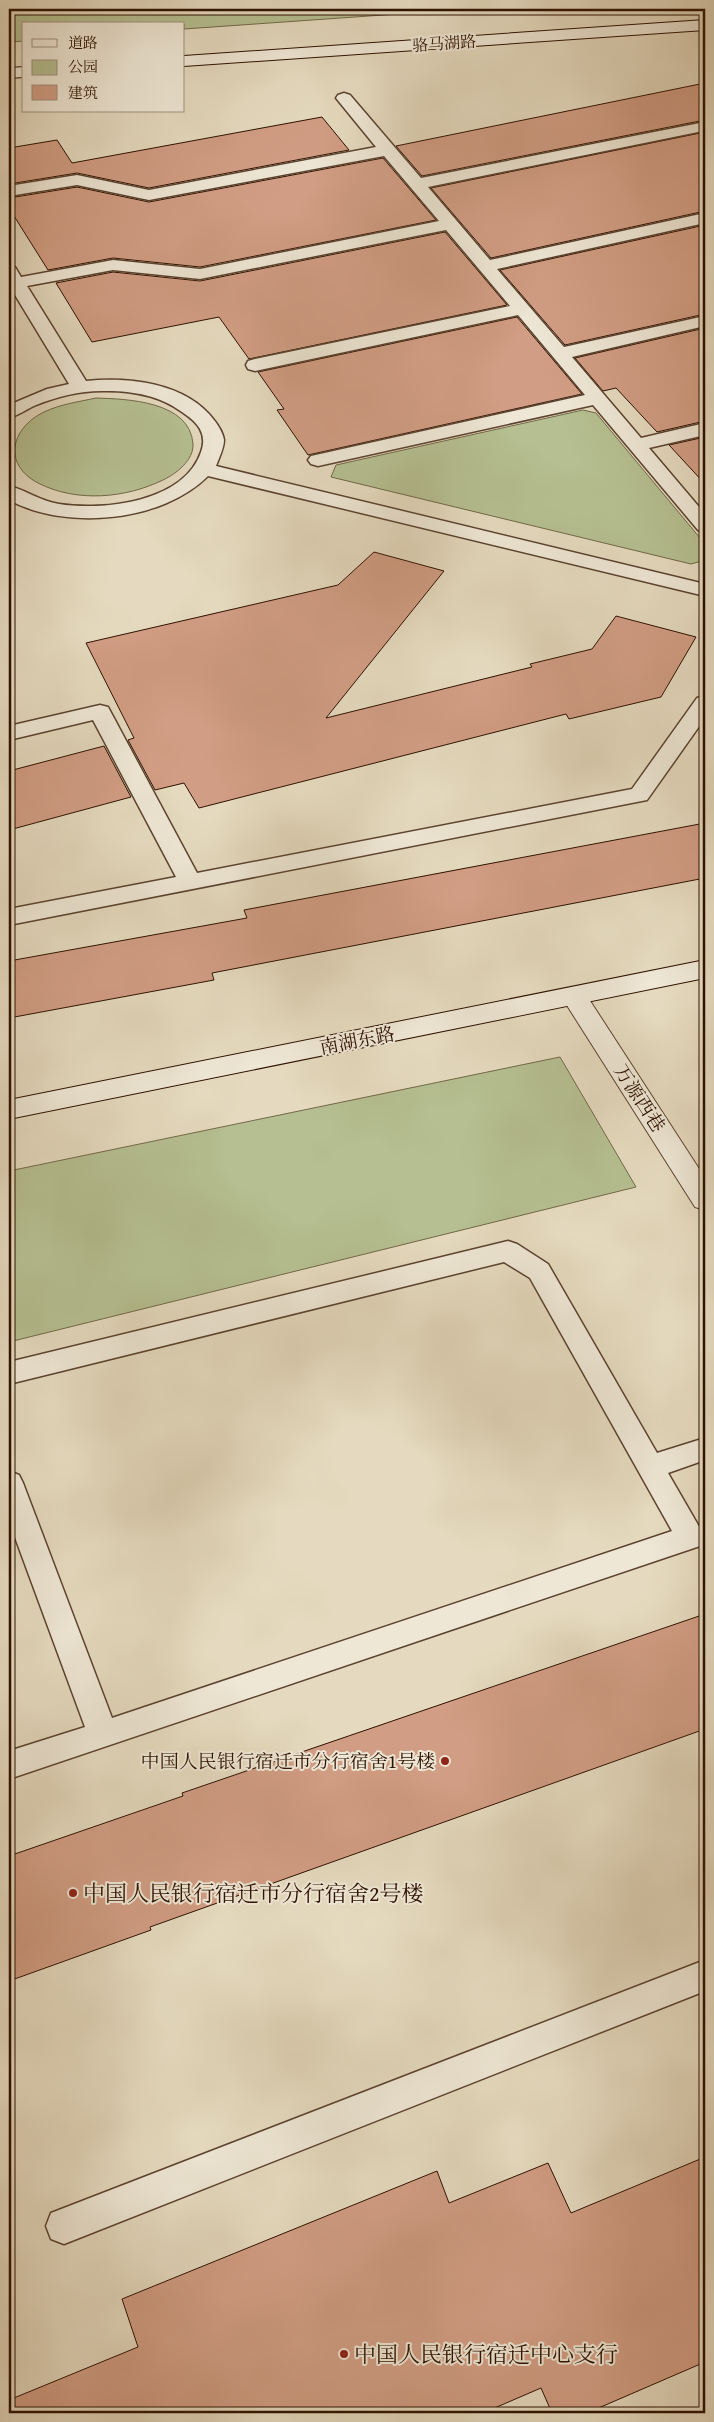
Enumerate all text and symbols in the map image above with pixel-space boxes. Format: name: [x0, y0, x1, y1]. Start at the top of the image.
legend: [22, 22, 185, 112]
street label: 骆马湖路: [411, 29, 477, 57]
text: 道路: [68, 32, 98, 53]
text: 公园: [68, 56, 98, 77]
text: 建筑: [68, 82, 98, 103]
street label: 南湖东路: [317, 1019, 397, 1061]
street label: 万源西巷: [608, 1058, 672, 1138]
place label: 中国人民银行宿迁市分行宿舍1号楼: [141, 1747, 435, 1775]
marker: 中国人民银行宿迁市分行宿舍1号楼: [439, 1755, 451, 1767]
place label: 中国人民银行宿迁市分行宿舍2号楼: [83, 1877, 424, 1909]
marker: 中国人民银行宿迁市分行宿舍2号楼: [67, 1887, 79, 1899]
place label: 中国人民银行宿迁中心支行: [354, 2338, 618, 2370]
marker: 中国人民银行宿迁中心支行: [338, 2348, 350, 2360]

